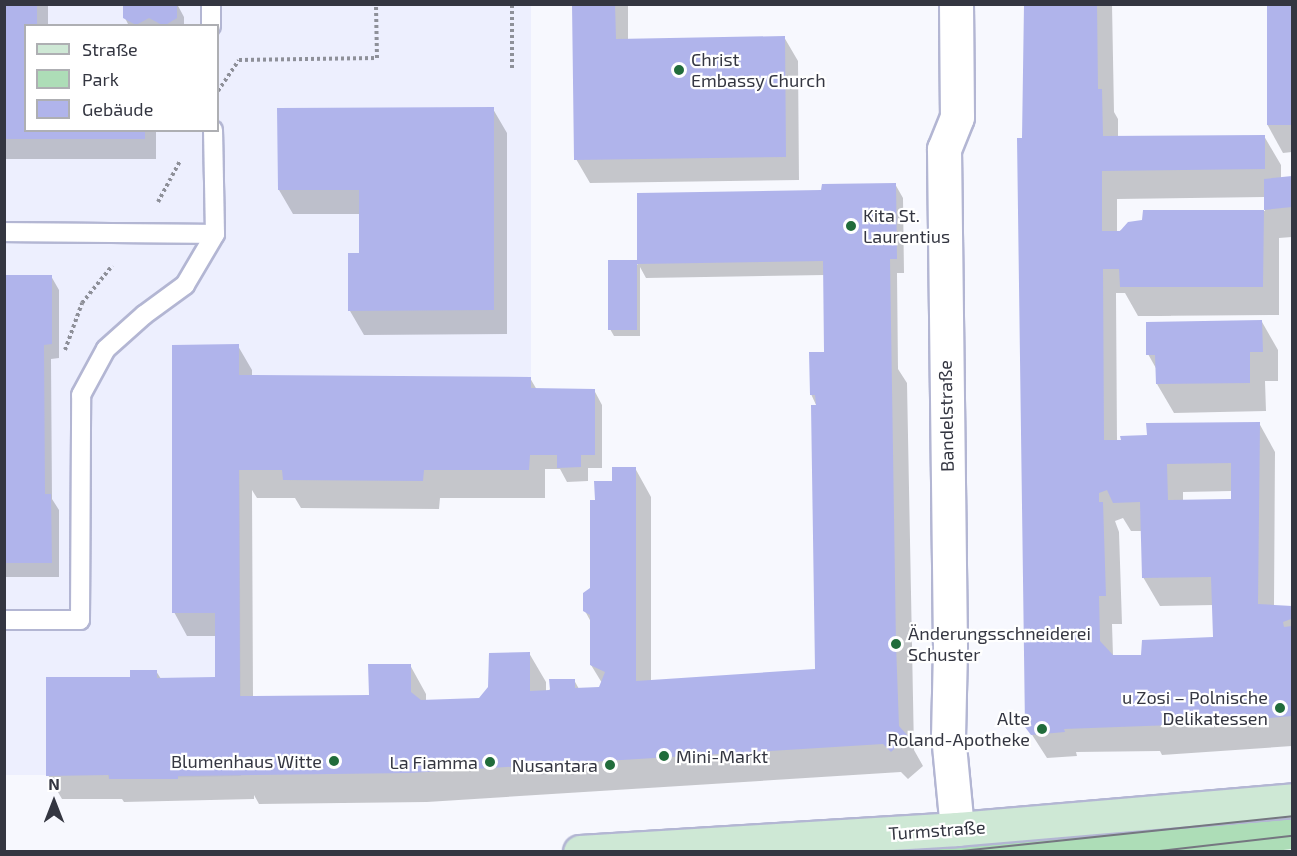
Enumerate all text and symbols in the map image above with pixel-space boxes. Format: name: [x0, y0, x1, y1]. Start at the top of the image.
legend: [24, 24, 219, 132]
text: Straße: [82, 38, 138, 60]
place label: Christ Embassy Church: [691, 49, 826, 92]
marker: Christ Embassy Church: [672, 63, 686, 77]
text: Park: [82, 68, 119, 90]
text: Gebäude: [82, 98, 153, 120]
place label: Kita St. Laurentius: [863, 205, 950, 248]
marker: Kita St. Laurentius: [844, 219, 858, 233]
street label: Bandelstraße: [934, 360, 958, 472]
place label: Änderungsschneiderei Schuster: [908, 623, 1091, 666]
marker: Änderungsschneiderei Schuster: [889, 637, 903, 651]
place label: u Zosi – Polnische Delikatessen: [1122, 687, 1268, 730]
marker: u Zosi – Polnische Delikatessen: [1273, 701, 1287, 715]
place label: Alte Roland-Apotheke: [887, 708, 1030, 750]
marker: Alte Roland-Apotheke: [1035, 722, 1049, 736]
place label: Mini-Markt: [676, 745, 768, 767]
marker: Mini-Markt: [657, 749, 671, 763]
place label: Blumenhaus Witte: [171, 750, 322, 772]
place label: La Fiamma: [389, 751, 478, 773]
marker: Blumenhaus Witte: [327, 754, 341, 768]
place label: Nusantara: [512, 754, 598, 776]
marker: La Fiamma: [483, 755, 497, 769]
marker: Nusantara: [603, 758, 617, 772]
north arrow: [24, 772, 84, 832]
text: N: [48, 774, 60, 793]
street label: Turmstraße: [888, 816, 986, 844]

